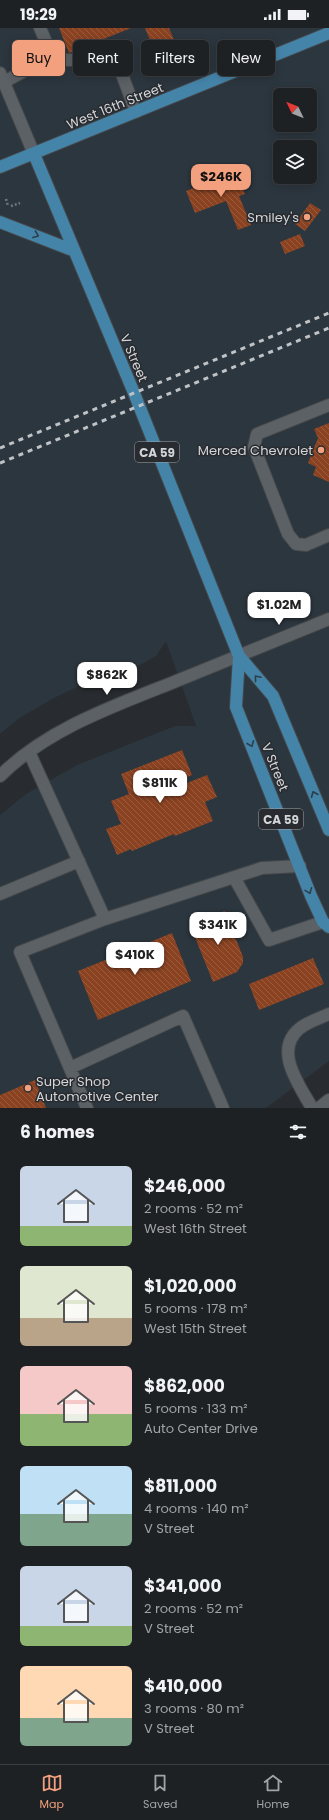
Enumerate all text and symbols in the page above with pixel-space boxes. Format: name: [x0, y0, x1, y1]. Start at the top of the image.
text: 19:29: [20, 4, 57, 25]
chip: Buy: [12, 40, 65, 76]
chip: Rent: [73, 40, 133, 76]
chip: Filters: [141, 40, 209, 76]
chip: New: [217, 40, 275, 76]
street label: West 16th Street: [64, 78, 166, 134]
north arrow: [273, 88, 317, 132]
map controls: [273, 88, 317, 184]
button: layers: [273, 140, 317, 184]
pin: $246K: [193, 164, 249, 198]
text: $246K: [200, 167, 242, 186]
place label: Smiley's: [247, 208, 299, 227]
marker: Smiley's: [302, 212, 312, 222]
one-way arrow: [33, 231, 40, 239]
street label: V Street: [115, 331, 153, 385]
place label: Merced Chevrolet: [198, 441, 313, 460]
road number: CA 59: [135, 442, 179, 462]
marker: Merced Chevrolet: [316, 445, 326, 455]
pin: $1.02M: [246, 592, 312, 626]
text: $1.02M: [257, 595, 301, 614]
pin: $862K: [79, 662, 135, 696]
text: $862K: [86, 665, 128, 684]
one-way arrow: [255, 675, 262, 682]
one-way arrow: [246, 739, 254, 747]
street label: V Street: [257, 740, 293, 794]
pin: $811K: [132, 770, 188, 804]
text: $811K: [142, 773, 178, 792]
one-way arrow: [311, 790, 319, 798]
road number: CA 59: [259, 809, 303, 829]
one-way arrow: [305, 887, 313, 894]
pin: $341K: [190, 912, 246, 946]
text: $341K: [198, 915, 238, 934]
pin: $410K: [107, 942, 163, 976]
text: $410K: [115, 945, 155, 964]
place label: Super Shop Automotive Center: [36, 1072, 159, 1106]
marker: Super Shop Automotive Center: [23, 1083, 33, 1093]
text: 6 homes: [20, 1120, 95, 1144]
icon: filters: [287, 1121, 309, 1143]
text: $246,000: [144, 1174, 225, 1198]
icon: home: [52, 1182, 100, 1230]
text: 2 rooms · 52 m²: [144, 1199, 243, 1218]
text: West 16th Street: [144, 1219, 247, 1238]
text: $1,020,000: [144, 1274, 236, 1298]
icon: home: [52, 1282, 100, 1330]
text: 5 rooms · 178 m²: [144, 1299, 248, 1318]
text: West 15th Street: [144, 1319, 247, 1338]
text: $862,000: [144, 1374, 225, 1398]
icon: home: [52, 1382, 100, 1430]
text: 5 rooms · 133 m²: [144, 1399, 248, 1418]
text: Auto Center Drive: [144, 1419, 258, 1438]
text: $811,000: [144, 1474, 217, 1498]
icon: home: [52, 1482, 100, 1530]
text: 4 rooms · 140 m²: [144, 1499, 249, 1518]
text: V Street: [144, 1519, 194, 1538]
text: $341,000: [144, 1574, 222, 1598]
icon: home: [52, 1582, 100, 1630]
text: 2 rooms · 52 m²: [144, 1599, 243, 1618]
text: V Street: [144, 1619, 194, 1638]
text: $410,000: [144, 1674, 222, 1698]
icon: home: [52, 1682, 100, 1730]
text: 3 rooms · 80 m²: [144, 1699, 244, 1718]
text: V Street: [144, 1719, 194, 1738]
tab: Map: [40, 1772, 64, 1813]
tab: Saved: [143, 1772, 177, 1813]
tab: Home: [257, 1772, 289, 1813]

